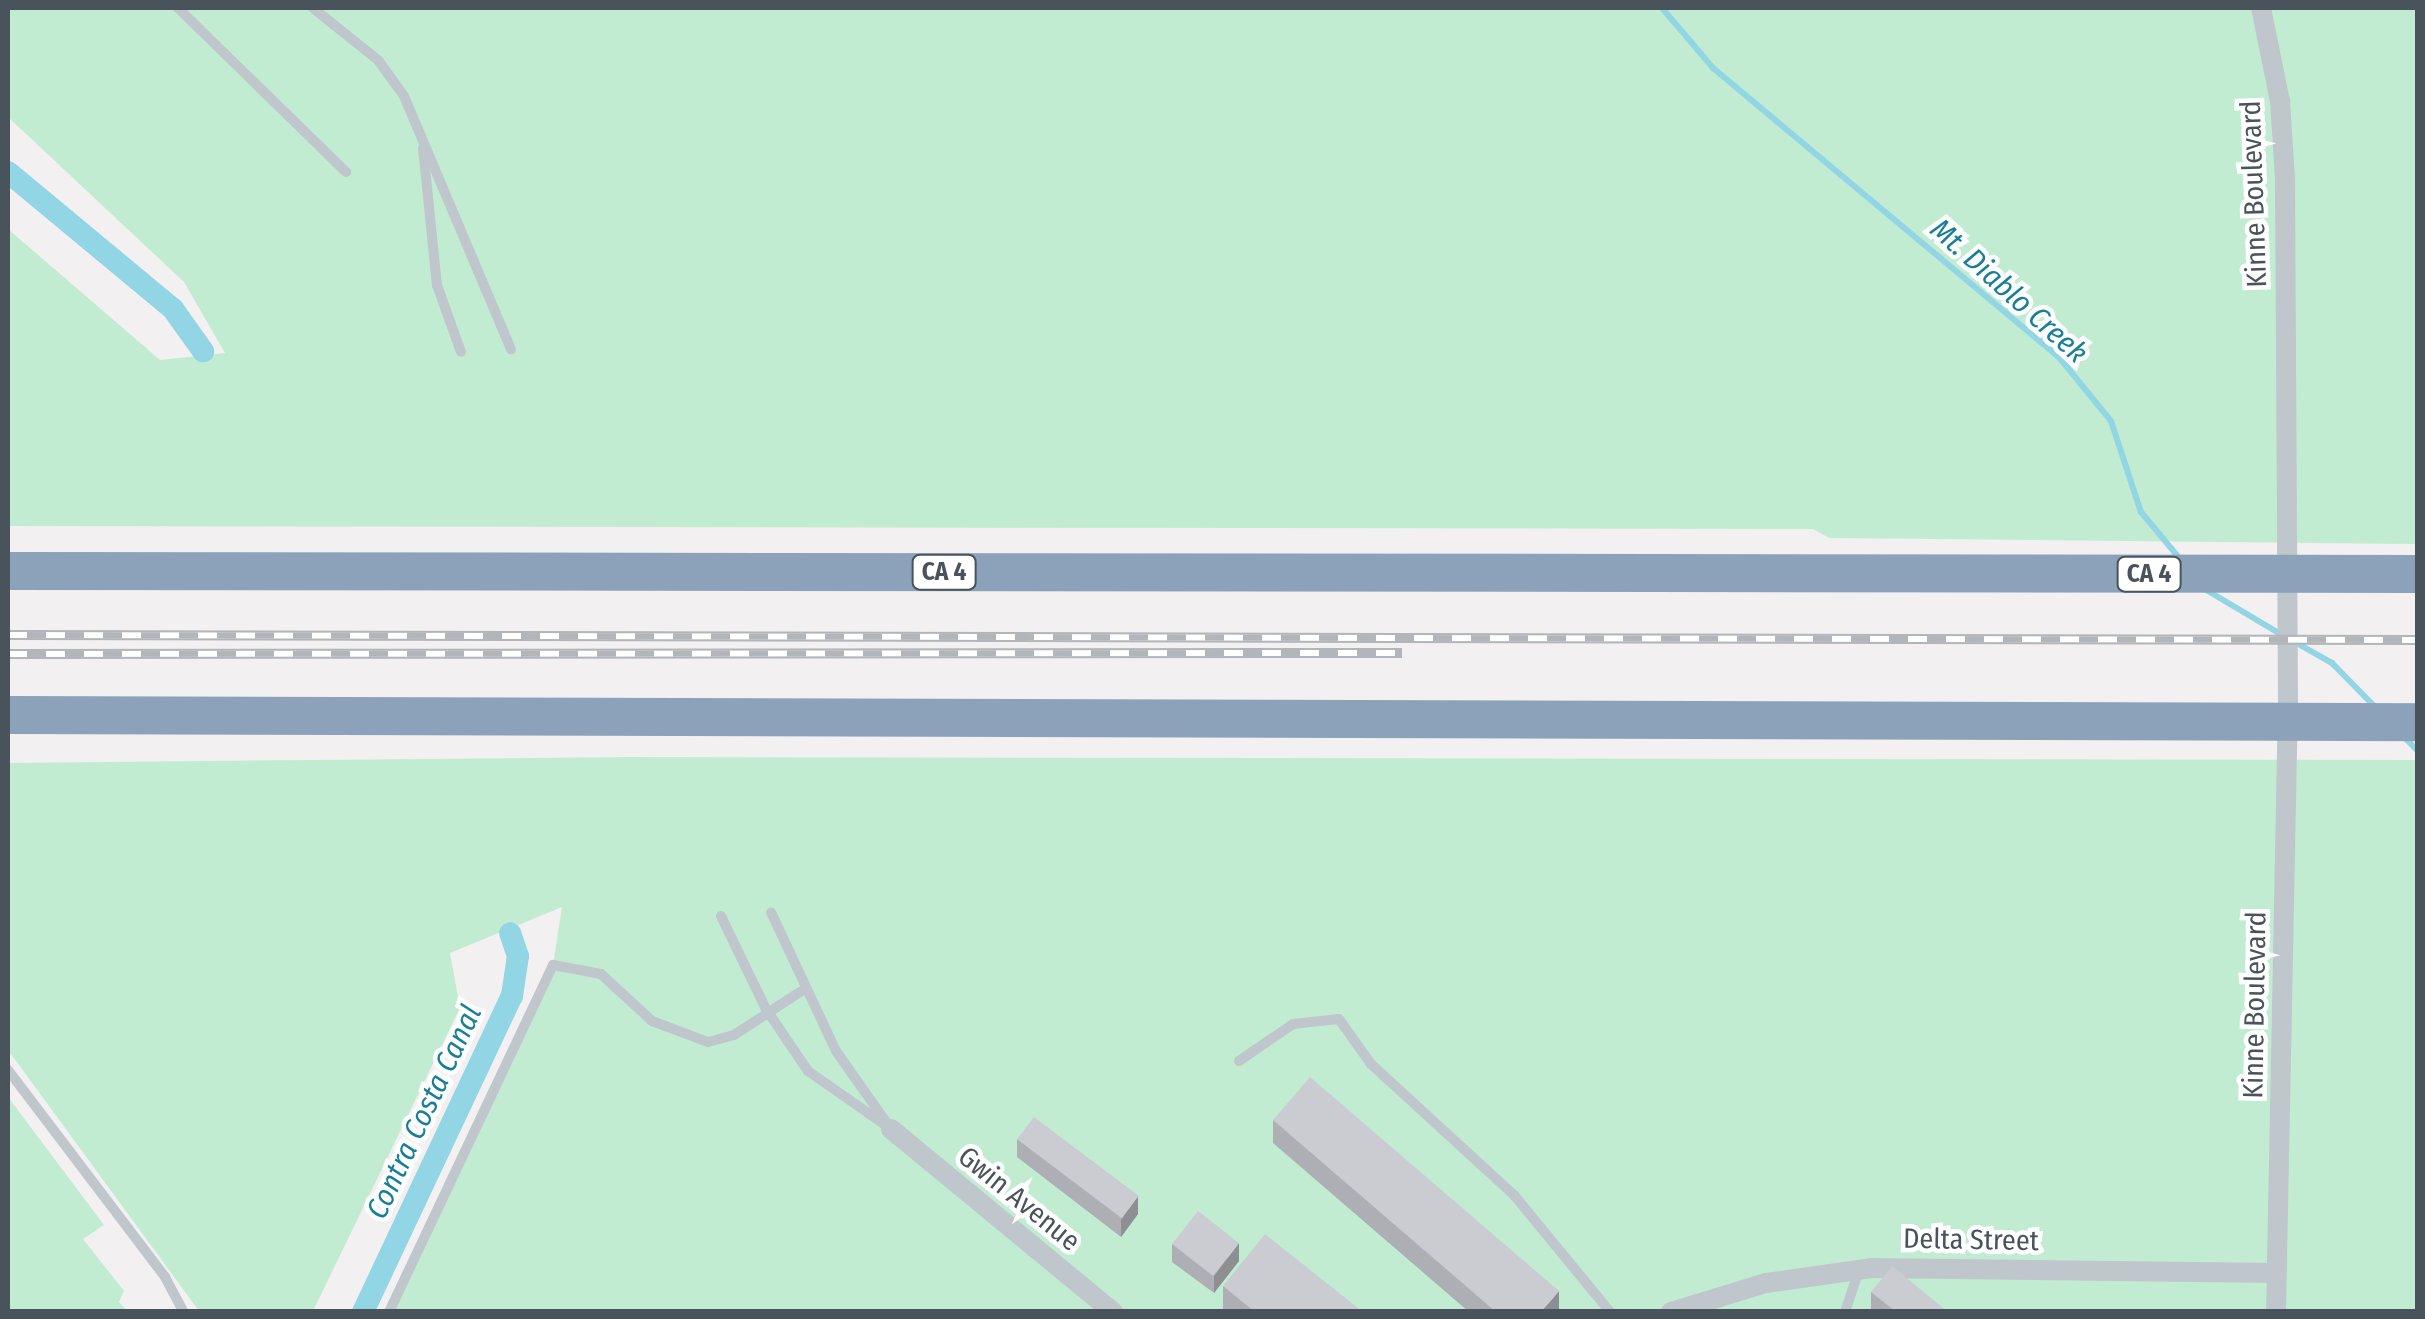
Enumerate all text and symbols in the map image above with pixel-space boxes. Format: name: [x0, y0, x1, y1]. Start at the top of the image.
street label: Kinne Boulevard: [2234, 100, 2274, 288]
water label: Mt. Diablo Creek: [1923, 211, 2095, 371]
road number: CA 4: [912, 552, 976, 592]
road number: CA 4: [2116, 554, 2182, 594]
street label: Kinne Boulevard: [2237, 911, 2273, 1099]
water label: Contra Costa Canal: [359, 999, 489, 1225]
street label: Gwin Avenue: [951, 1140, 1087, 1258]
street label: Delta Street: [1903, 1222, 2039, 1258]

